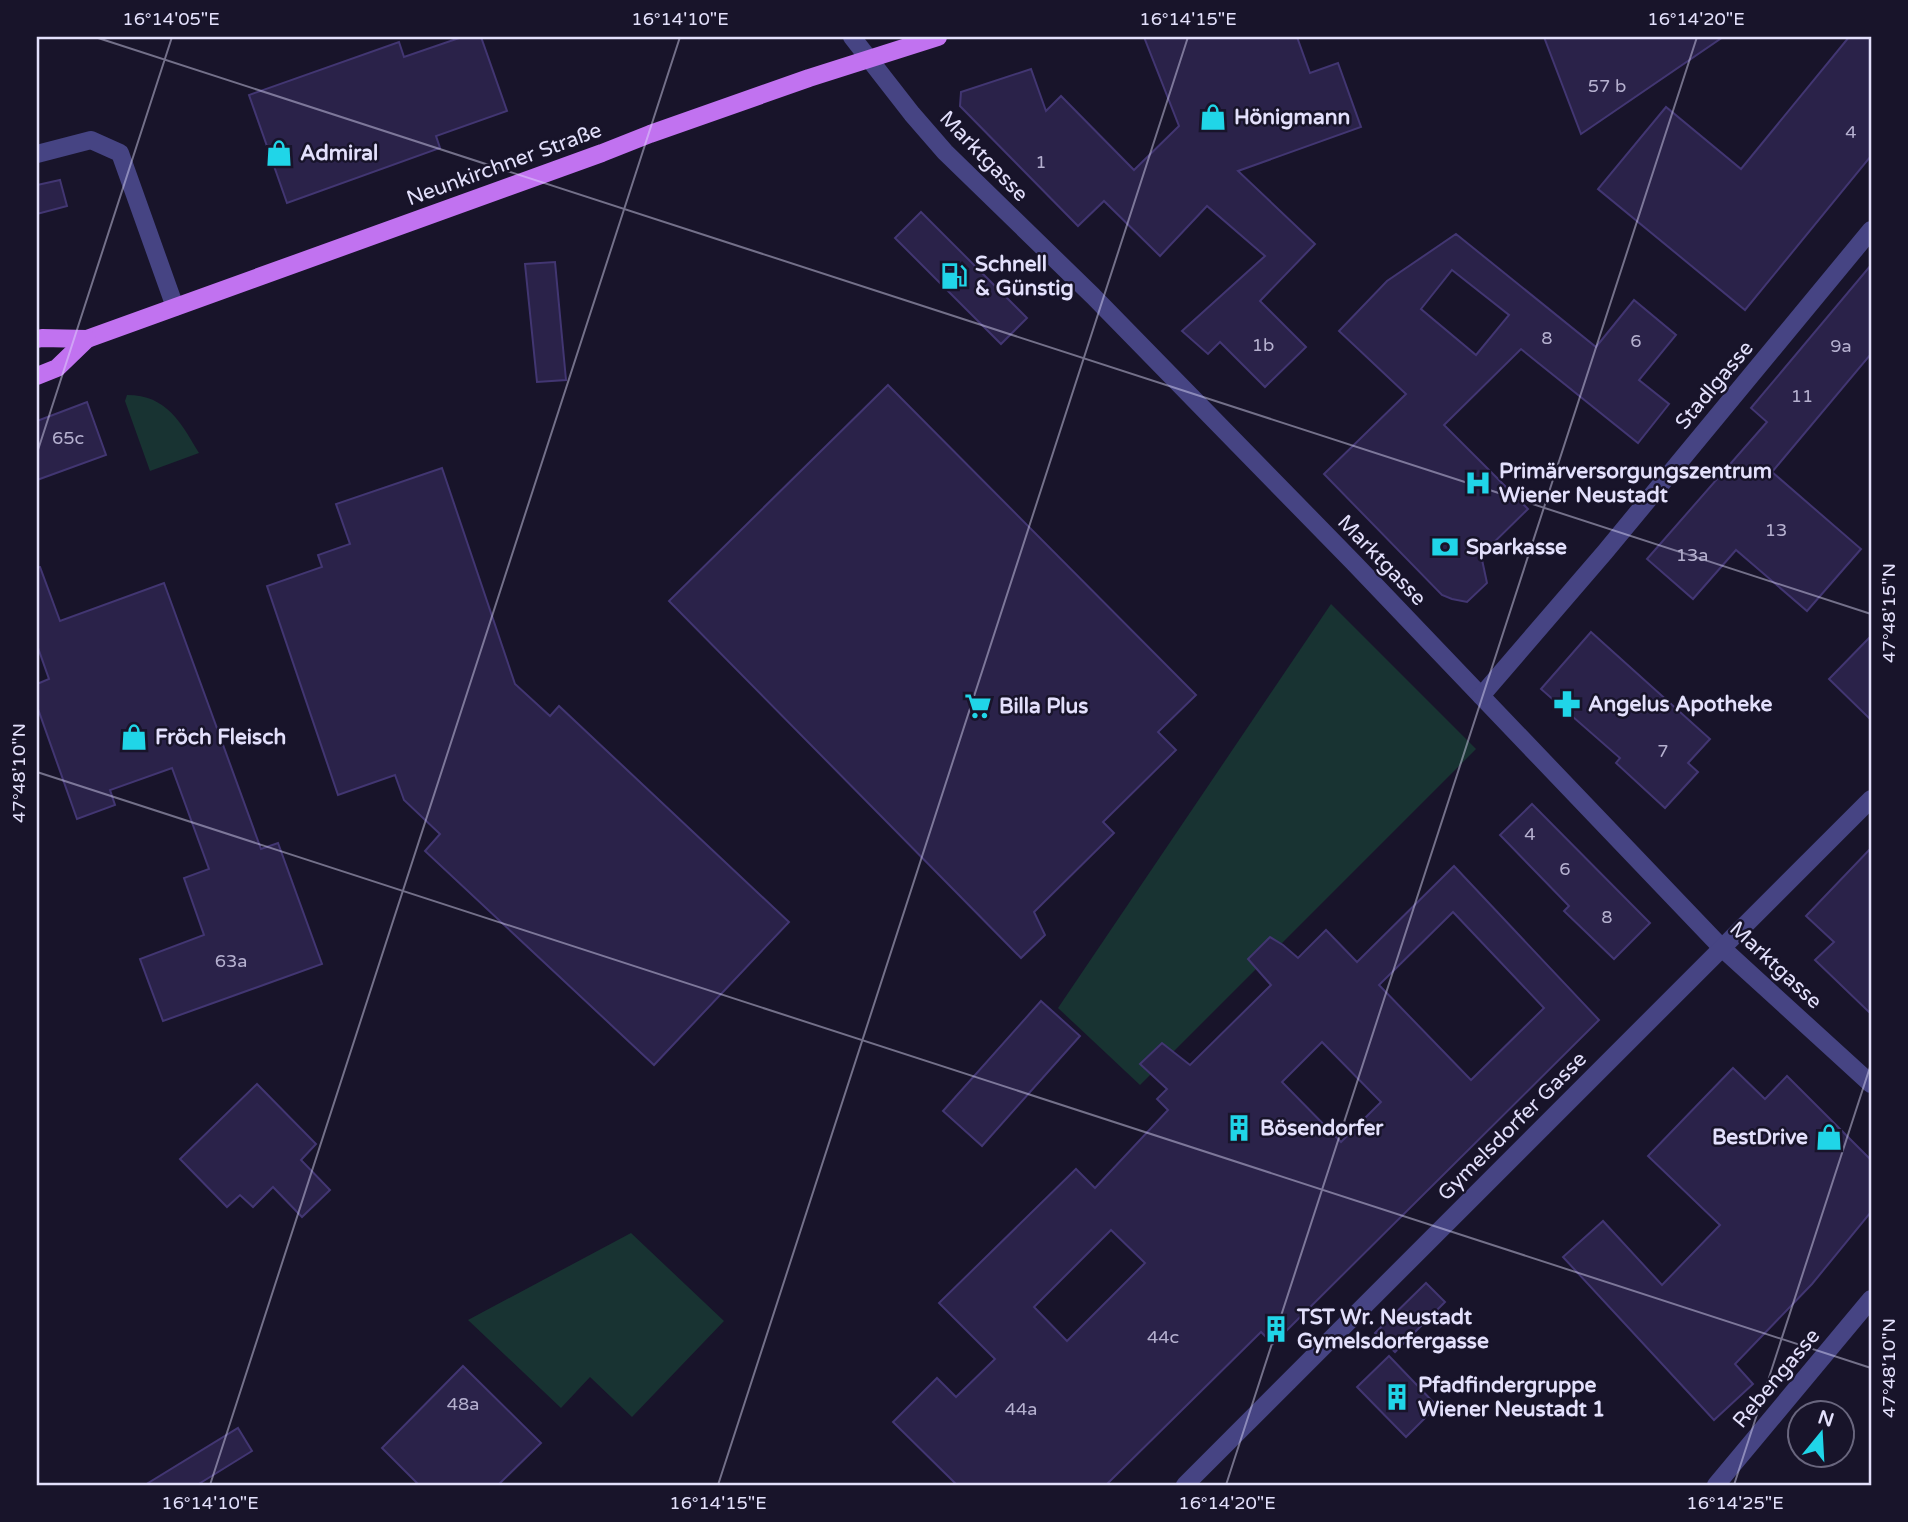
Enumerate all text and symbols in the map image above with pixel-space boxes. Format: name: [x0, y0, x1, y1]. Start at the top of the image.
text: 16°14'05"E: [122, 8, 220, 30]
text: 16°14'10"E: [631, 8, 729, 30]
text: 16°14'15"E: [1139, 8, 1237, 30]
text: 16°14'20"E: [1647, 8, 1745, 30]
house number: 57 b: [1588, 75, 1626, 97]
shop icon: Hönigmann: [1198, 102, 1228, 132]
place label: Hönigmann: [1234, 105, 1350, 130]
street label: Marktgasse: [934, 106, 1033, 207]
street label: Neunkirchner Straße: [403, 118, 605, 211]
house number: 4: [1845, 121, 1857, 143]
shop icon: Admiral: [264, 138, 294, 168]
place label: Admiral: [300, 141, 378, 166]
house number: 1: [1035, 151, 1047, 173]
place label: Schnell & Günstig: [975, 252, 1074, 301]
fuel station icon: Schnell & Günstig: [939, 261, 969, 291]
house number: 8: [1541, 327, 1553, 349]
house number: 6: [1630, 330, 1642, 352]
house number: 1b: [1252, 334, 1274, 356]
house number: 9a: [1830, 335, 1852, 357]
street label: Stadlgasse: [1670, 336, 1759, 435]
house number: 11: [1791, 385, 1813, 407]
house number: 65c: [52, 427, 84, 449]
place label: Primärversorgungszentrum Wiener Neustadt: [1499, 459, 1772, 508]
hospital icon: Primärversorgungszentrum Wiener Neustadt: [1463, 468, 1493, 498]
street label: Marktgasse: [1332, 510, 1431, 611]
house number: 13: [1765, 519, 1787, 541]
bank icon: Sparkasse: [1430, 532, 1460, 562]
place label: Sparkasse: [1466, 535, 1567, 560]
house number: 13a: [1676, 544, 1708, 566]
text: 47°48'15"N: [1878, 563, 1900, 663]
pharmacy icon: Angelus Apotheke: [1552, 689, 1582, 719]
supermarket icon: Billa Plus: [963, 691, 993, 721]
place label: Angelus Apotheke: [1588, 692, 1772, 717]
place label: Billa Plus: [999, 694, 1088, 719]
shop icon: Fröch Fleisch: [119, 722, 149, 752]
text: 47°48'10"N: [8, 723, 30, 823]
place label: Fröch Fleisch: [155, 725, 286, 750]
house number: 7: [1657, 740, 1669, 762]
house number: 4: [1524, 823, 1536, 845]
house number: 6: [1559, 858, 1571, 880]
house number: 8: [1601, 906, 1613, 928]
street label: Marktgasse: [1725, 916, 1827, 1014]
house number: 63a: [215, 950, 247, 972]
street label: Gymelsdorfer Gasse: [1433, 1047, 1592, 1206]
building icon: Bösendorfer: [1224, 1113, 1254, 1143]
place label: Bösendorfer: [1260, 1116, 1384, 1141]
shop icon: BestDrive: [1814, 1122, 1844, 1152]
place label: BestDrive: [1712, 1125, 1808, 1150]
place label: TST Wr. Neustadt Gymelsdorfergasse: [1296, 1305, 1489, 1354]
building icon: TST Wr. Neustadt Gymelsdorfergasse: [1261, 1314, 1291, 1344]
text: 47°48'10"N: [1878, 1318, 1900, 1418]
street label: Rebengasse: [1728, 1324, 1825, 1433]
house number: 44c: [1147, 1326, 1179, 1348]
place label: Pfadfindergruppe Wiener Neustadt 1: [1418, 1373, 1605, 1422]
building icon: Pfadfindergruppe Wiener Neustadt 1: [1382, 1382, 1412, 1412]
house number: 48a: [447, 1393, 479, 1415]
house number: 44a: [1005, 1398, 1037, 1420]
north arrow: [1786, 1400, 1856, 1470]
text: N: [1815, 1406, 1837, 1432]
text: 16°14'10"E: [161, 1492, 259, 1514]
text: 16°14'15"E: [669, 1492, 767, 1514]
text: 16°14'20"E: [1178, 1492, 1276, 1514]
text: 16°14'25"E: [1686, 1492, 1784, 1514]

